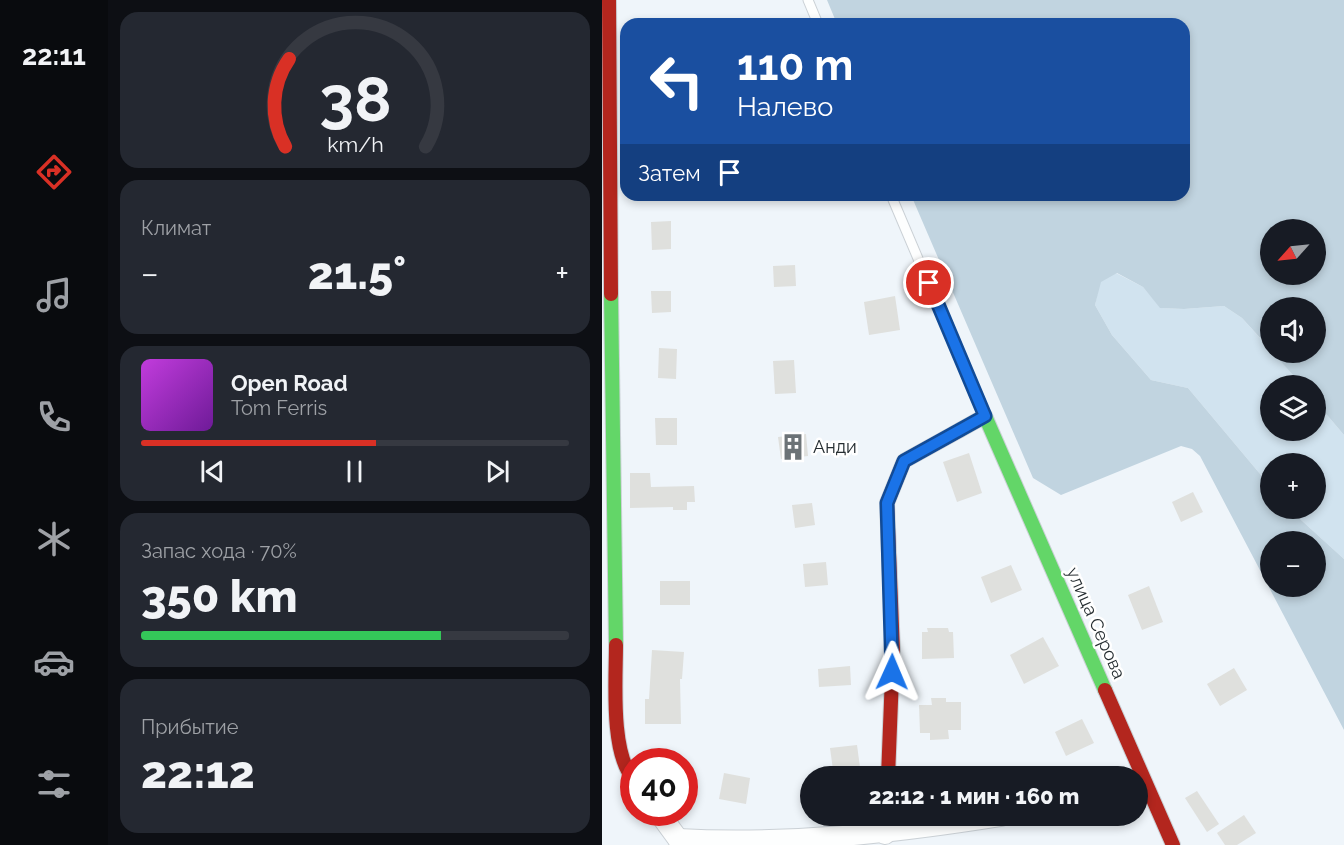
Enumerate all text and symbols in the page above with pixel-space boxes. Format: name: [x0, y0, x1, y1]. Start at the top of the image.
text: 22:11: [22, 40, 86, 71]
text: 110 m: [737, 41, 853, 90]
icon: left: [638, 42, 716, 120]
text: 38: [319, 62, 391, 136]
text: Налево: [737, 91, 833, 122]
text: km/h: [327, 132, 383, 157]
icon: directions: [33, 151, 75, 193]
icon: arrive: [713, 156, 746, 189]
text: Затем: [638, 160, 701, 186]
text: Климат: [141, 216, 211, 240]
north arrow: [1260, 219, 1326, 285]
map controls: [1260, 219, 1326, 597]
text: 21.5°: [308, 247, 406, 300]
text: −: [141, 254, 159, 293]
text: +: [555, 254, 569, 293]
pin: [903, 257, 954, 308]
icon: arrive: [912, 266, 945, 299]
icon: music: [33, 274, 75, 316]
button: sound: [1260, 297, 1326, 363]
text: Open Road: [231, 370, 348, 396]
button: layers: [1260, 375, 1326, 441]
icon: phone: [33, 396, 75, 438]
text: Tom Ferris: [231, 396, 327, 420]
building icon: Анди: [778, 432, 808, 462]
place label: Анди: [813, 436, 857, 457]
button: +: [1260, 453, 1326, 519]
icon: previous: [196, 455, 229, 488]
icon: pause: [338, 455, 371, 488]
icon: next: [481, 455, 514, 488]
icon: climate: [33, 518, 75, 560]
button: −: [1260, 531, 1326, 597]
text: Запас хода · 70%: [141, 539, 297, 563]
street label: улица Серова: [1063, 564, 1130, 682]
text: 350 km: [141, 570, 298, 623]
position arrow: [860, 640, 924, 704]
icon: car: [33, 641, 75, 683]
text: Прибытие: [141, 715, 238, 739]
text: 22:12: [141, 746, 255, 799]
speed limit sign: 40: [620, 748, 698, 826]
icon: filters: [33, 763, 75, 805]
text: 22:12 · 1 мин · 160 m: [869, 783, 1079, 809]

